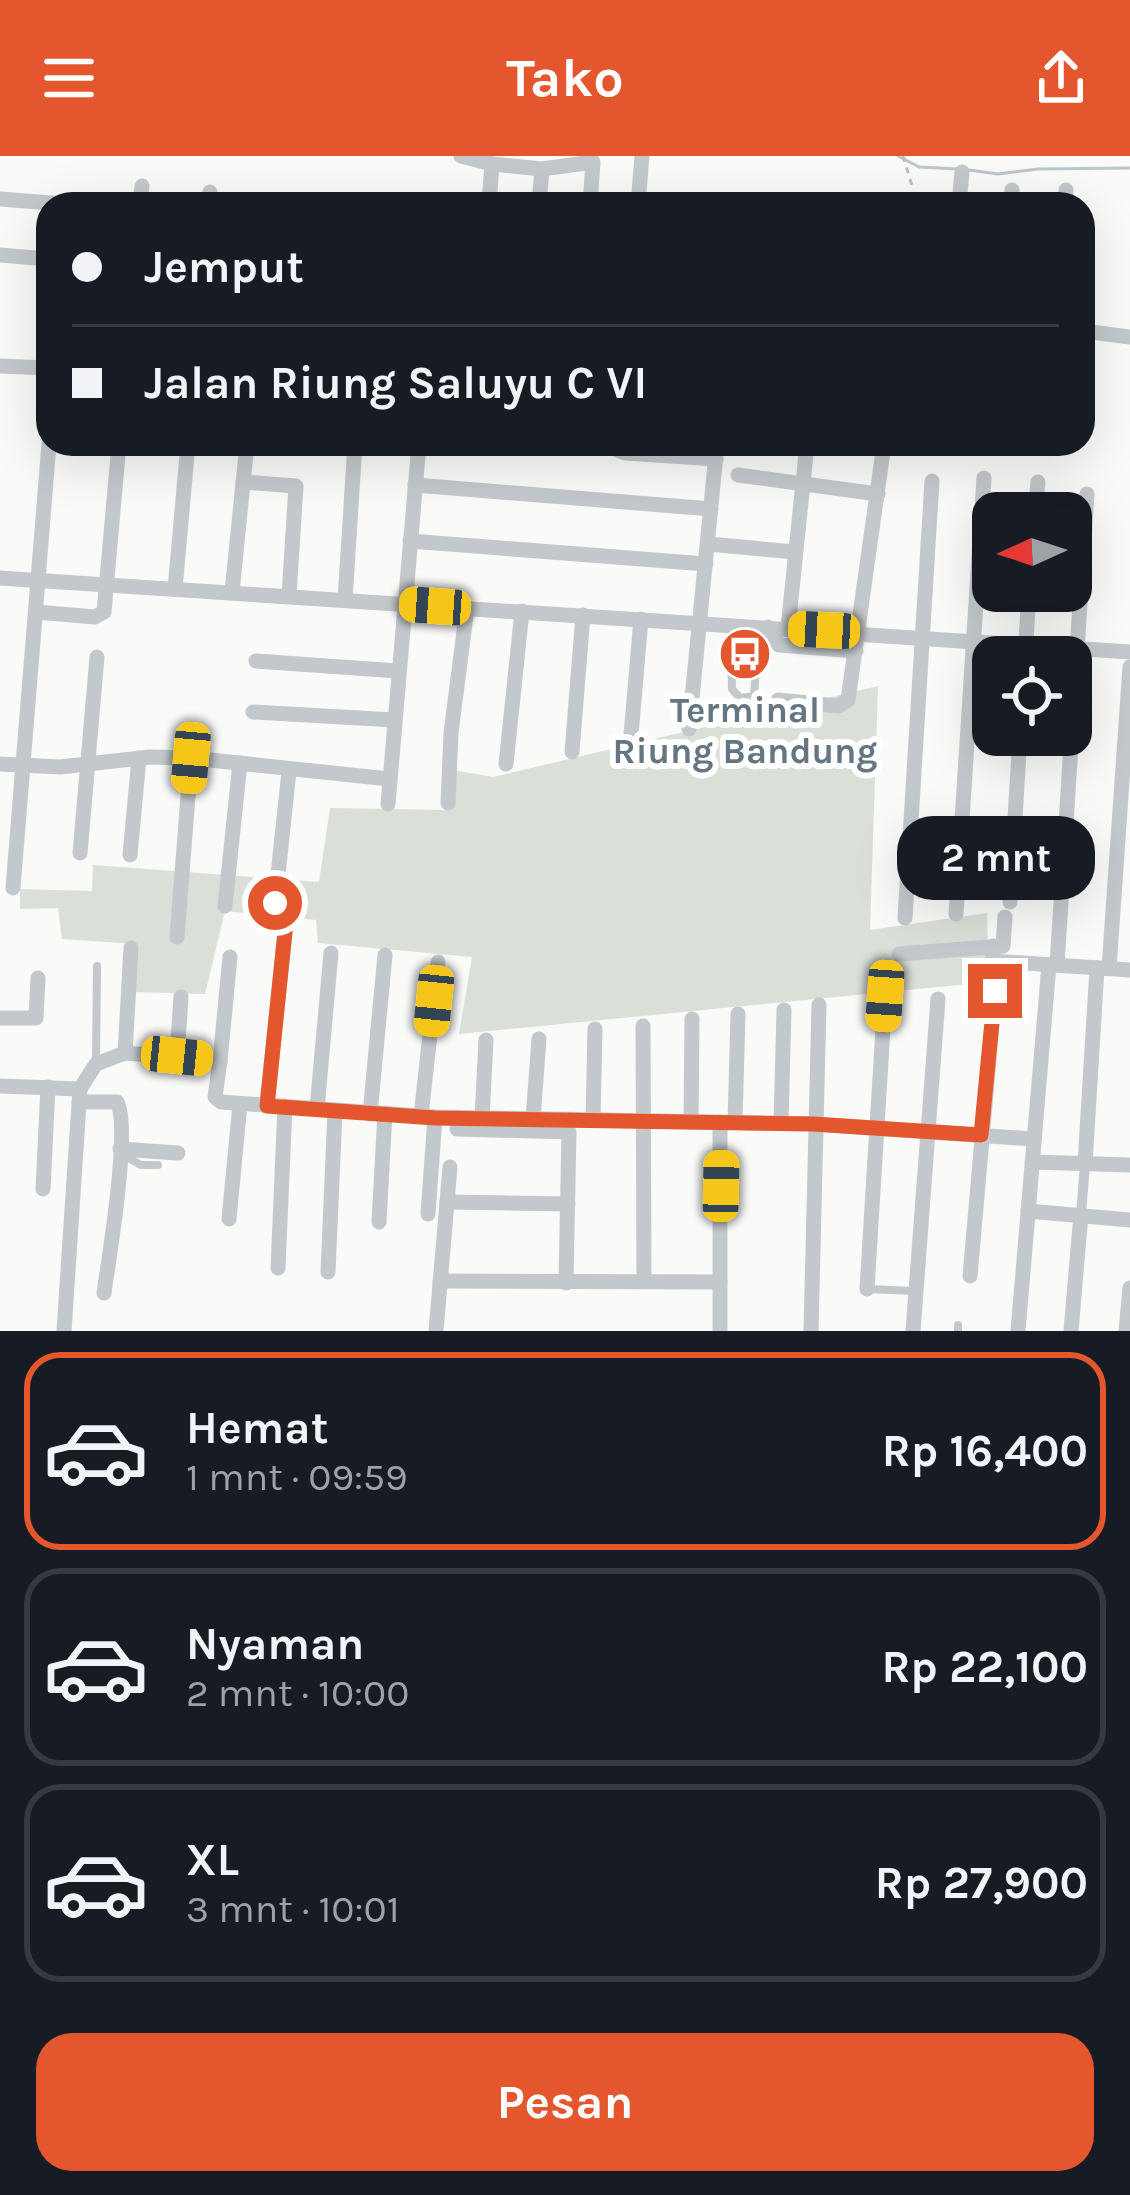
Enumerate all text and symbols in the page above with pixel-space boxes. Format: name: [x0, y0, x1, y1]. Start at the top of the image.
icon: menu: [36, 45, 102, 111]
icon: share: [1028, 45, 1094, 111]
text: Tako: [506, 46, 624, 110]
text: Jemput: [144, 241, 304, 293]
text: Jalan Riung Saluyu C VI: [144, 357, 647, 409]
north arrow: [972, 492, 1092, 612]
map controls: [972, 492, 1092, 756]
car: [398, 586, 472, 626]
car: [787, 610, 861, 650]
bus stop icon: Terminal Riung Bandung: [717, 626, 773, 682]
button: locate: [972, 636, 1092, 756]
place label: Terminal Riung Bandung: [613, 689, 877, 773]
car: [170, 721, 212, 795]
callout: 2 mnt: [896, 817, 1094, 901]
text: 2 mnt: [941, 835, 1051, 881]
route start: [248, 876, 302, 930]
car: [865, 959, 905, 1033]
car: [412, 963, 456, 1039]
route end: [968, 964, 1022, 1018]
car: [139, 1034, 215, 1078]
car: [702, 1150, 740, 1222]
icon: car: [42, 1397, 150, 1505]
text: Hemat: [186, 1402, 328, 1454]
text: Rp 16,400: [882, 1425, 1088, 1477]
text: 1 mnt · 09:59: [186, 1454, 408, 1500]
icon: car: [42, 1613, 150, 1721]
text: Nyaman: [186, 1618, 364, 1670]
text: Rp 22,100: [881, 1641, 1088, 1693]
text: 2 mnt · 10:00: [186, 1670, 409, 1716]
icon: car: [42, 1829, 150, 1937]
text: XL: [186, 1834, 239, 1886]
text: Rp 27,900: [875, 1857, 1088, 1909]
text: 3 mnt · 10:01: [186, 1886, 400, 1932]
button: Pesan: [36, 2033, 1094, 2171]

